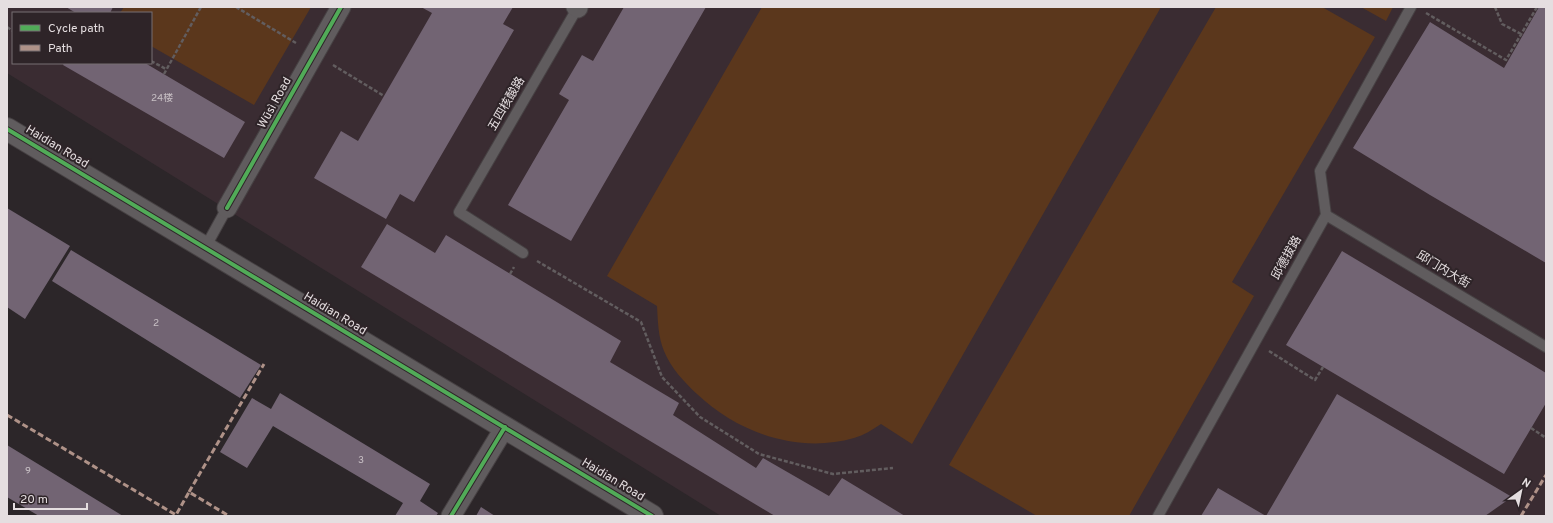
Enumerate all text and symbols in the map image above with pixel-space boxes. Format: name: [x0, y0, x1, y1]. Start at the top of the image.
legend: [12, 12, 152, 64]
text: Cycle path: [48, 21, 105, 37]
text: Path: [48, 41, 73, 57]
street label: 五四核酸路: [485, 74, 529, 134]
street label: Wūsì Road: [254, 75, 296, 131]
house number: 24楼: [151, 92, 173, 105]
street label: Haidian Road: [22, 122, 92, 172]
street label: 邱德拔路: [1268, 233, 1306, 283]
street label: 邱门内大街: [1413, 248, 1473, 292]
street label: Haidian Road: [300, 289, 370, 339]
house number: 2: [153, 317, 159, 330]
house number: 3: [358, 454, 364, 467]
street label: Haidian Road: [578, 455, 648, 505]
house number: 9: [25, 465, 31, 478]
north arrow: [1501, 471, 1541, 511]
text: N: [1519, 475, 1533, 491]
scale bar: [14, 485, 87, 511]
text: 20 m: [20, 492, 48, 508]

